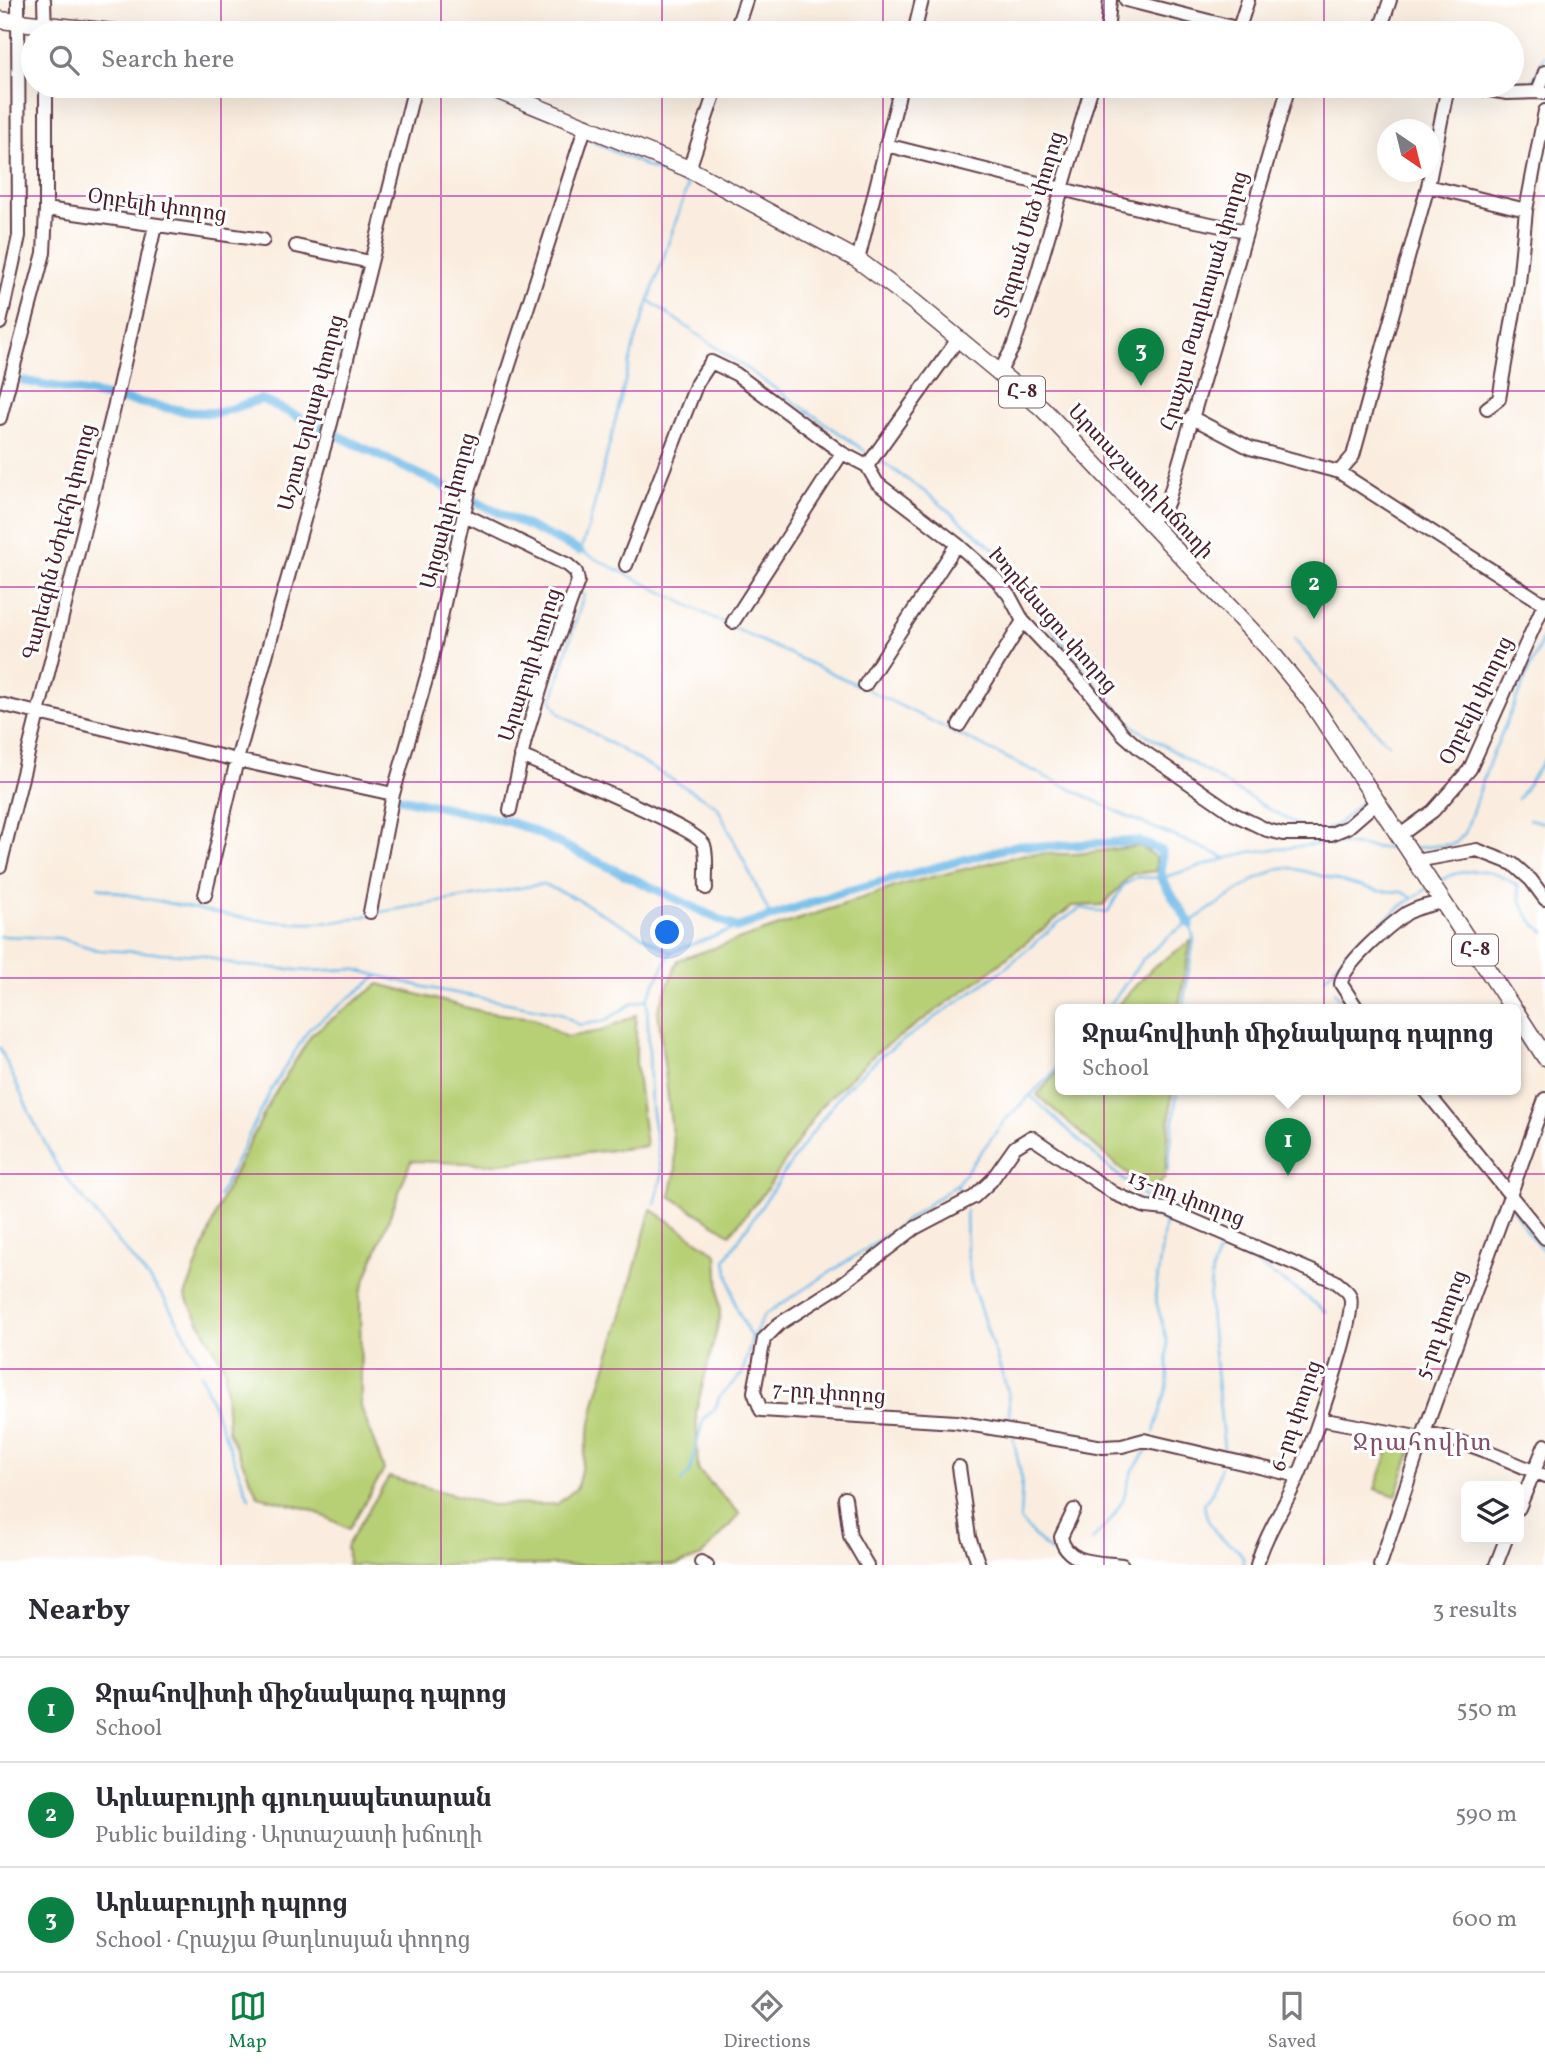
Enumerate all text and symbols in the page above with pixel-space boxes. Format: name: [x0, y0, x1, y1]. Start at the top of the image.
search box: [21, 21, 1524, 98]
icon: search: [45, 41, 83, 79]
text: Search here: [101, 42, 234, 78]
north arrow: [1377, 119, 1440, 182]
street label: Տիգրան Մեծ փողոց: [988, 128, 1072, 322]
street label: Հրաչյա Թադևոսյան փողոց: [1154, 168, 1256, 434]
street label: Օրբելի փողոց: [86, 182, 228, 230]
street label: Աշոտ Երկաթ փողոց: [272, 312, 352, 514]
pin: 3: [1118, 328, 1164, 386]
road number: Հ-8: [999, 376, 1045, 408]
street label: Արտաշատի խճուղի: [1060, 398, 1220, 566]
street label: Գարեգին Նժդեհի փողոց: [17, 421, 103, 663]
street label: Արցախի փողոց: [414, 430, 484, 592]
street label: Խորենացու փողոց: [981, 542, 1123, 700]
pin: 2: [1291, 561, 1337, 619]
street label: Արաբոյի փողոց: [493, 585, 569, 745]
street label: Օրբելի փողոց: [1433, 632, 1521, 770]
your location: [650, 915, 684, 949]
road number: Հ-8: [1452, 934, 1498, 966]
popup: [1055, 1004, 1521, 1095]
text: Ջրահովիտի միջնակարգ դպրոց: [1082, 1017, 1494, 1053]
text: School: [1082, 1053, 1149, 1085]
pin: 1: [1265, 1118, 1311, 1176]
street label: 13-րդ փողոց: [1123, 1163, 1249, 1235]
street label: 5-րդ փողոց: [1409, 1266, 1475, 1384]
street label: 6-րդ փողոց: [1264, 1357, 1330, 1475]
street label: 7-րդ փողոց: [771, 1376, 887, 1412]
district label: Ջրահովիտ: [1353, 1427, 1493, 1461]
map controls: [1461, 1481, 1524, 1544]
button: layers: [1461, 1481, 1524, 1544]
text: Nearby: [28, 1590, 130, 1632]
text: 3 results: [1432, 1595, 1517, 1627]
text: Ջրահովիտի միջնակարգ դպրոց: [95, 1677, 507, 1713]
text: 1: [46, 1694, 56, 1726]
text: 550 m: [1457, 1694, 1517, 1726]
text: School: [95, 1713, 162, 1745]
text: Արևաբույրի գյուղապետարան: [95, 1781, 492, 1817]
text: 2: [45, 1799, 57, 1831]
text: 590 m: [1455, 1799, 1517, 1831]
text: Public building · Արտաշատի խճուղի: [95, 1820, 482, 1852]
text: Արևաբույրի դպրոց: [95, 1886, 348, 1922]
text: 3: [45, 1904, 57, 1936]
text: 600 m: [1452, 1904, 1517, 1936]
text: School · Հրաչյա Թադևոսյան փողոց: [95, 1925, 470, 1957]
tab: Map: [228, 1987, 267, 2055]
tab: Directions: [724, 1987, 811, 2055]
tab: Saved: [1268, 1987, 1316, 2055]

